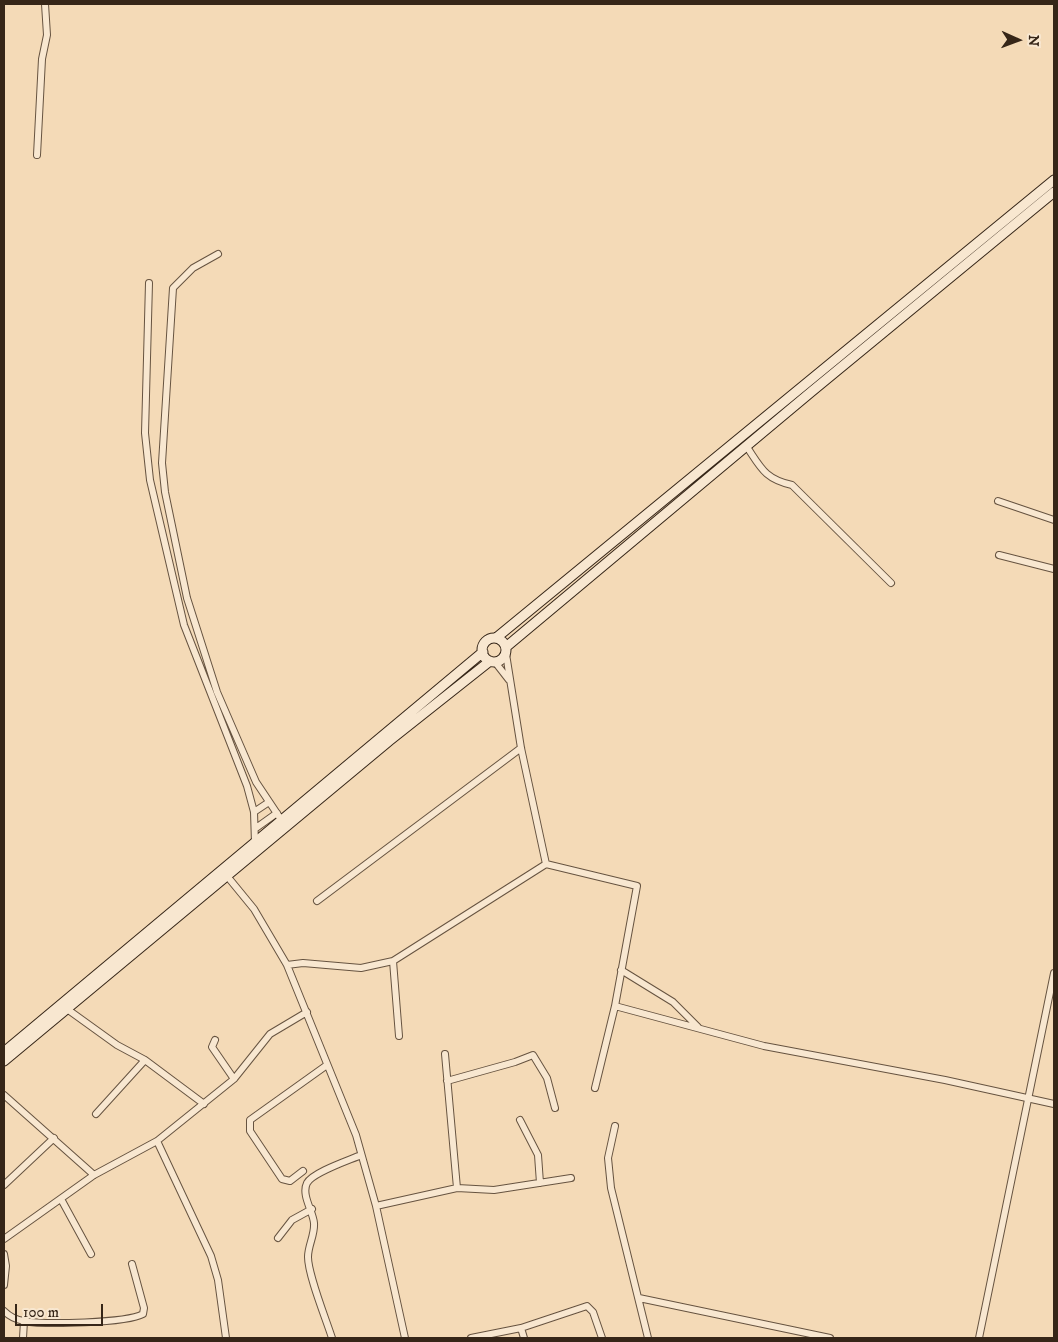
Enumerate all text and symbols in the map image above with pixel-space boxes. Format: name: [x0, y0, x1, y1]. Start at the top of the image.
north arrow: [993, 15, 1043, 65]
text: N: [1024, 34, 1042, 47]
scale bar: [18, 1294, 105, 1326]
text: 100 m: [23, 1303, 59, 1322]

